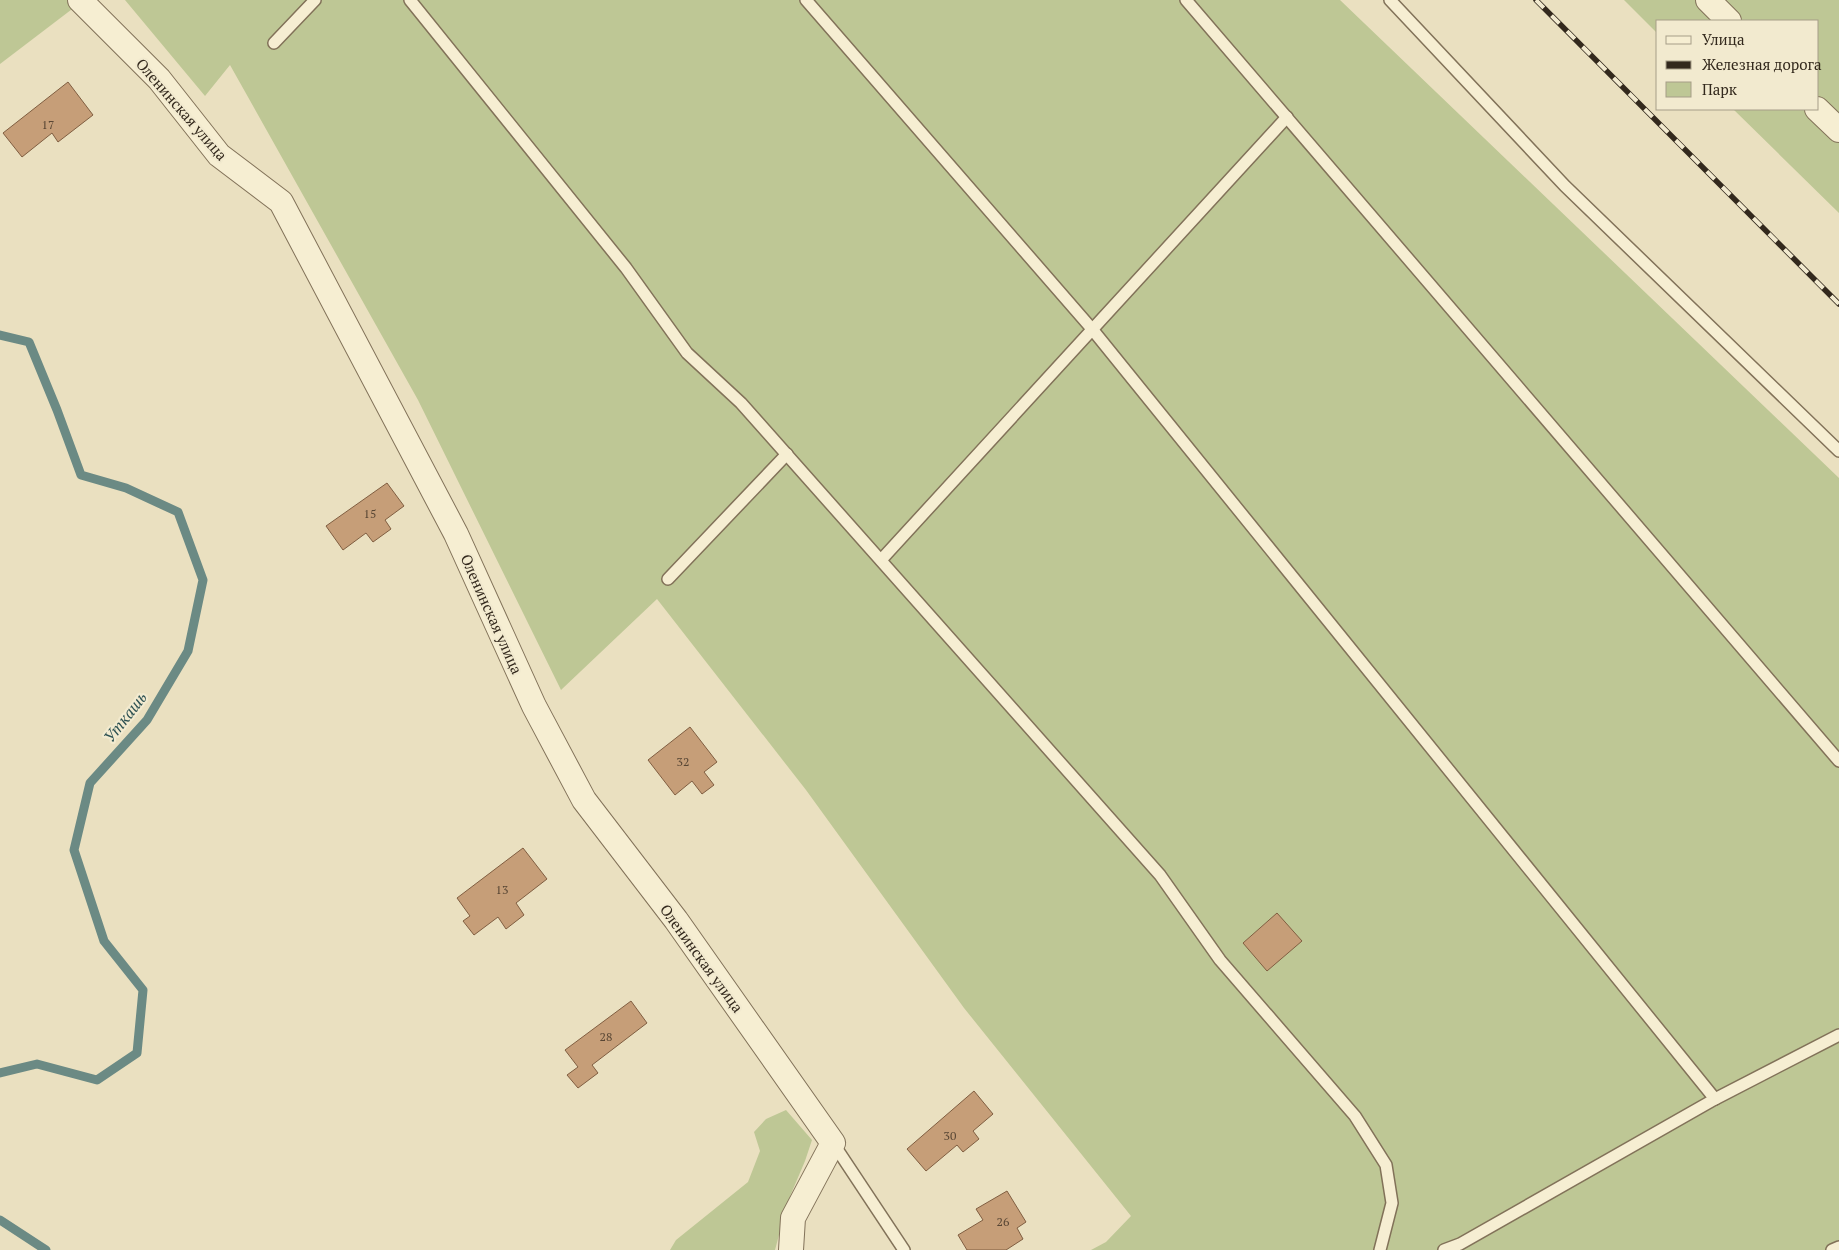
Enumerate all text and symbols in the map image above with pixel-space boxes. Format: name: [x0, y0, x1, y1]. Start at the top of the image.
legend: [1656, 20, 1819, 110]
text: Улица: [1702, 29, 1745, 49]
street label: Оленинская улица: [132, 54, 232, 165]
text: Железная дорога: [1702, 54, 1822, 74]
text: Парк: [1702, 79, 1738, 99]
house number: 17: [42, 117, 54, 132]
house number: 15: [364, 506, 376, 521]
street label: Оленинская улица: [457, 551, 528, 678]
water label: Уткашь: [98, 687, 152, 747]
house number: 32: [677, 754, 689, 769]
house number: 13: [496, 882, 508, 897]
street label: Оленинская улица: [656, 900, 748, 1017]
house number: 28: [600, 1029, 612, 1044]
house number: 30: [944, 1128, 956, 1143]
house number: 26: [997, 1214, 1010, 1229]

